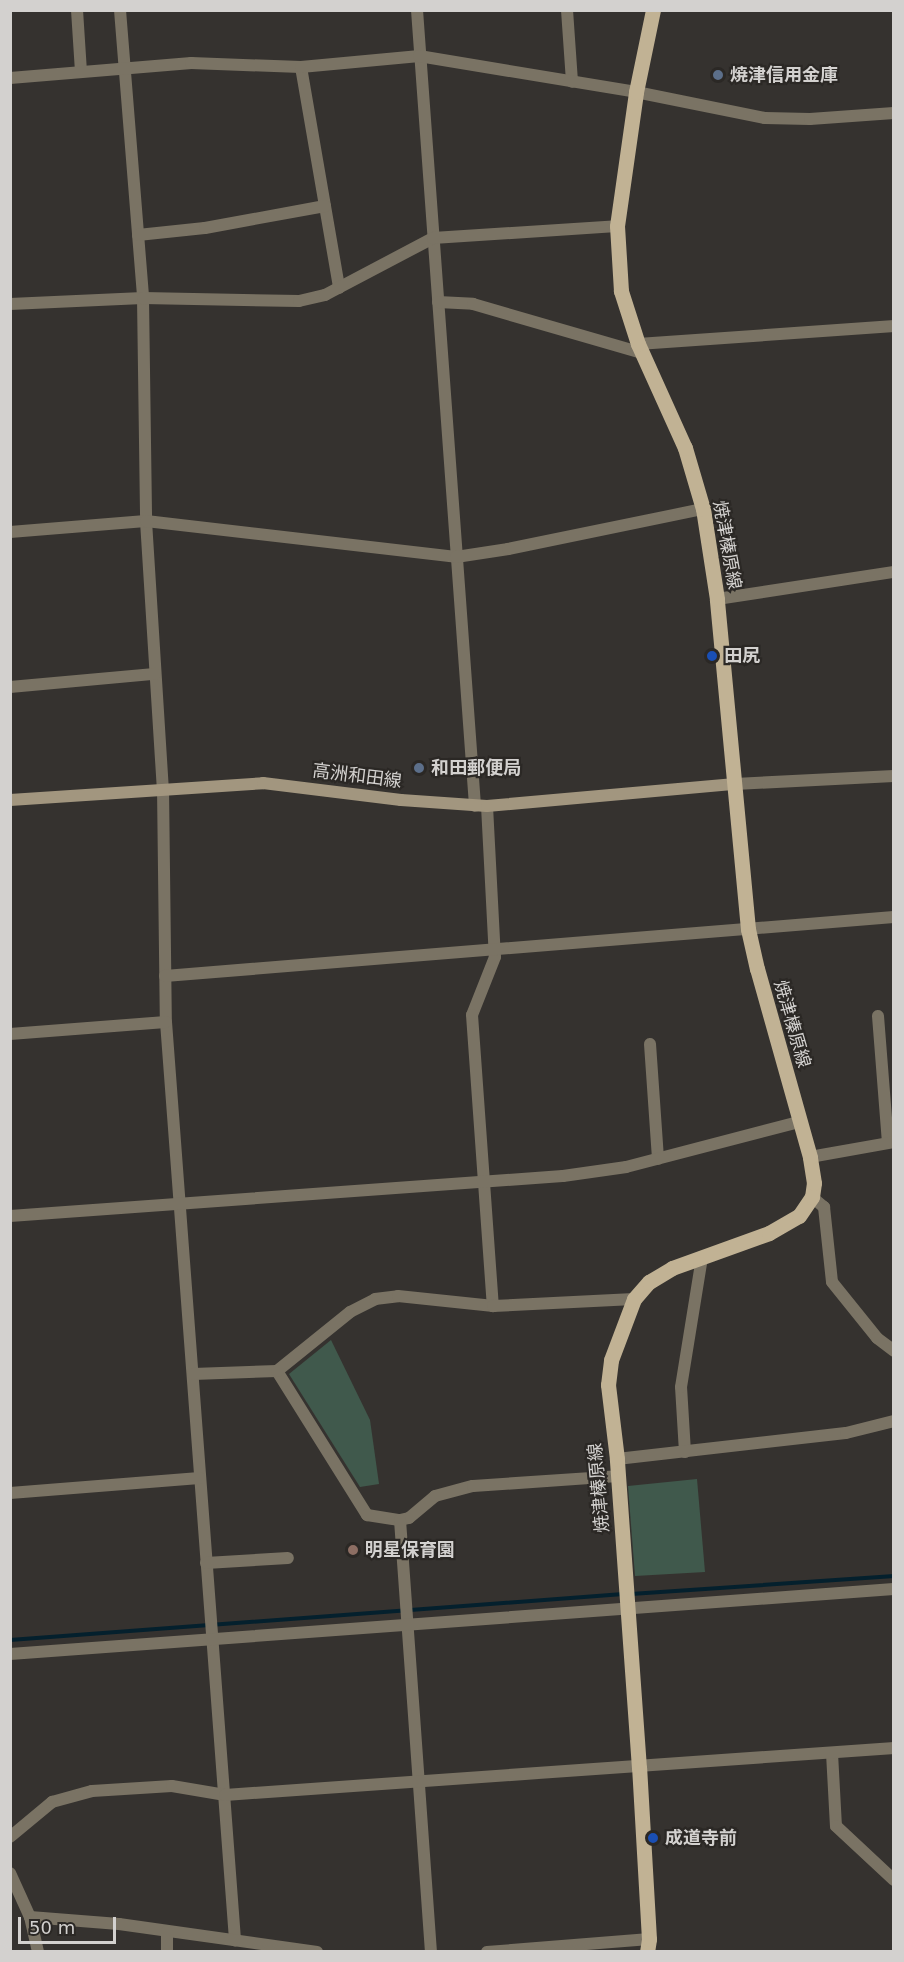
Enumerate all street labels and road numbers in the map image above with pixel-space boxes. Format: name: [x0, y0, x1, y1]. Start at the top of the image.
street label: 焼津榛原線: [709, 499, 745, 591]
street label: 高洲和田線: [311, 760, 403, 792]
street label: 焼津榛原線: [769, 978, 815, 1070]
street label: 焼津榛原線: [584, 1442, 614, 1534]

